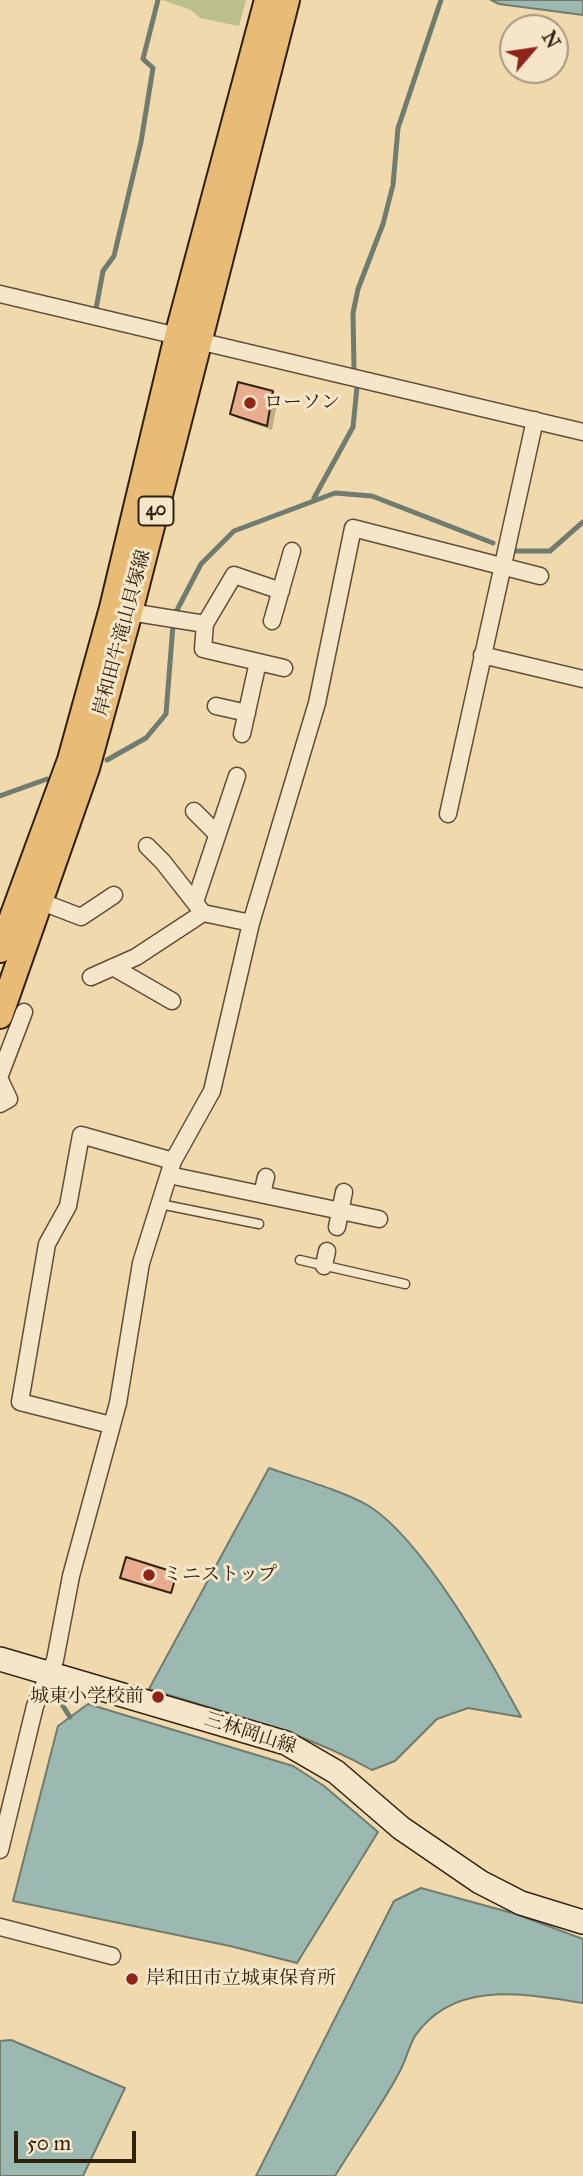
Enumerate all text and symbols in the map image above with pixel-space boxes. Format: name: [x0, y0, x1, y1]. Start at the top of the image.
north arrow: [499, 14, 569, 84]
text: N: [537, 27, 565, 52]
place label: ローソン: [264, 392, 340, 414]
marker: ローソン: [242, 395, 258, 411]
road number: 40: [138, 496, 174, 526]
street label: 岸和田牛滝山貝塚線: [90, 547, 156, 719]
place label: ミニストップ: [163, 1564, 277, 1586]
marker: ミニストップ: [141, 1567, 157, 1583]
place label: 城東小学校前: [30, 1686, 144, 1708]
marker: 城東小学校前: [150, 1689, 166, 1705]
street label: 三林岡山線: [201, 1708, 299, 1760]
place label: 岸和田市立城東保育所: [146, 1968, 336, 1990]
marker: 岸和田市立城東保育所: [124, 1971, 140, 1987]
scale bar: [18, 2116, 140, 2160]
text: 50 m: [27, 2130, 71, 2156]

